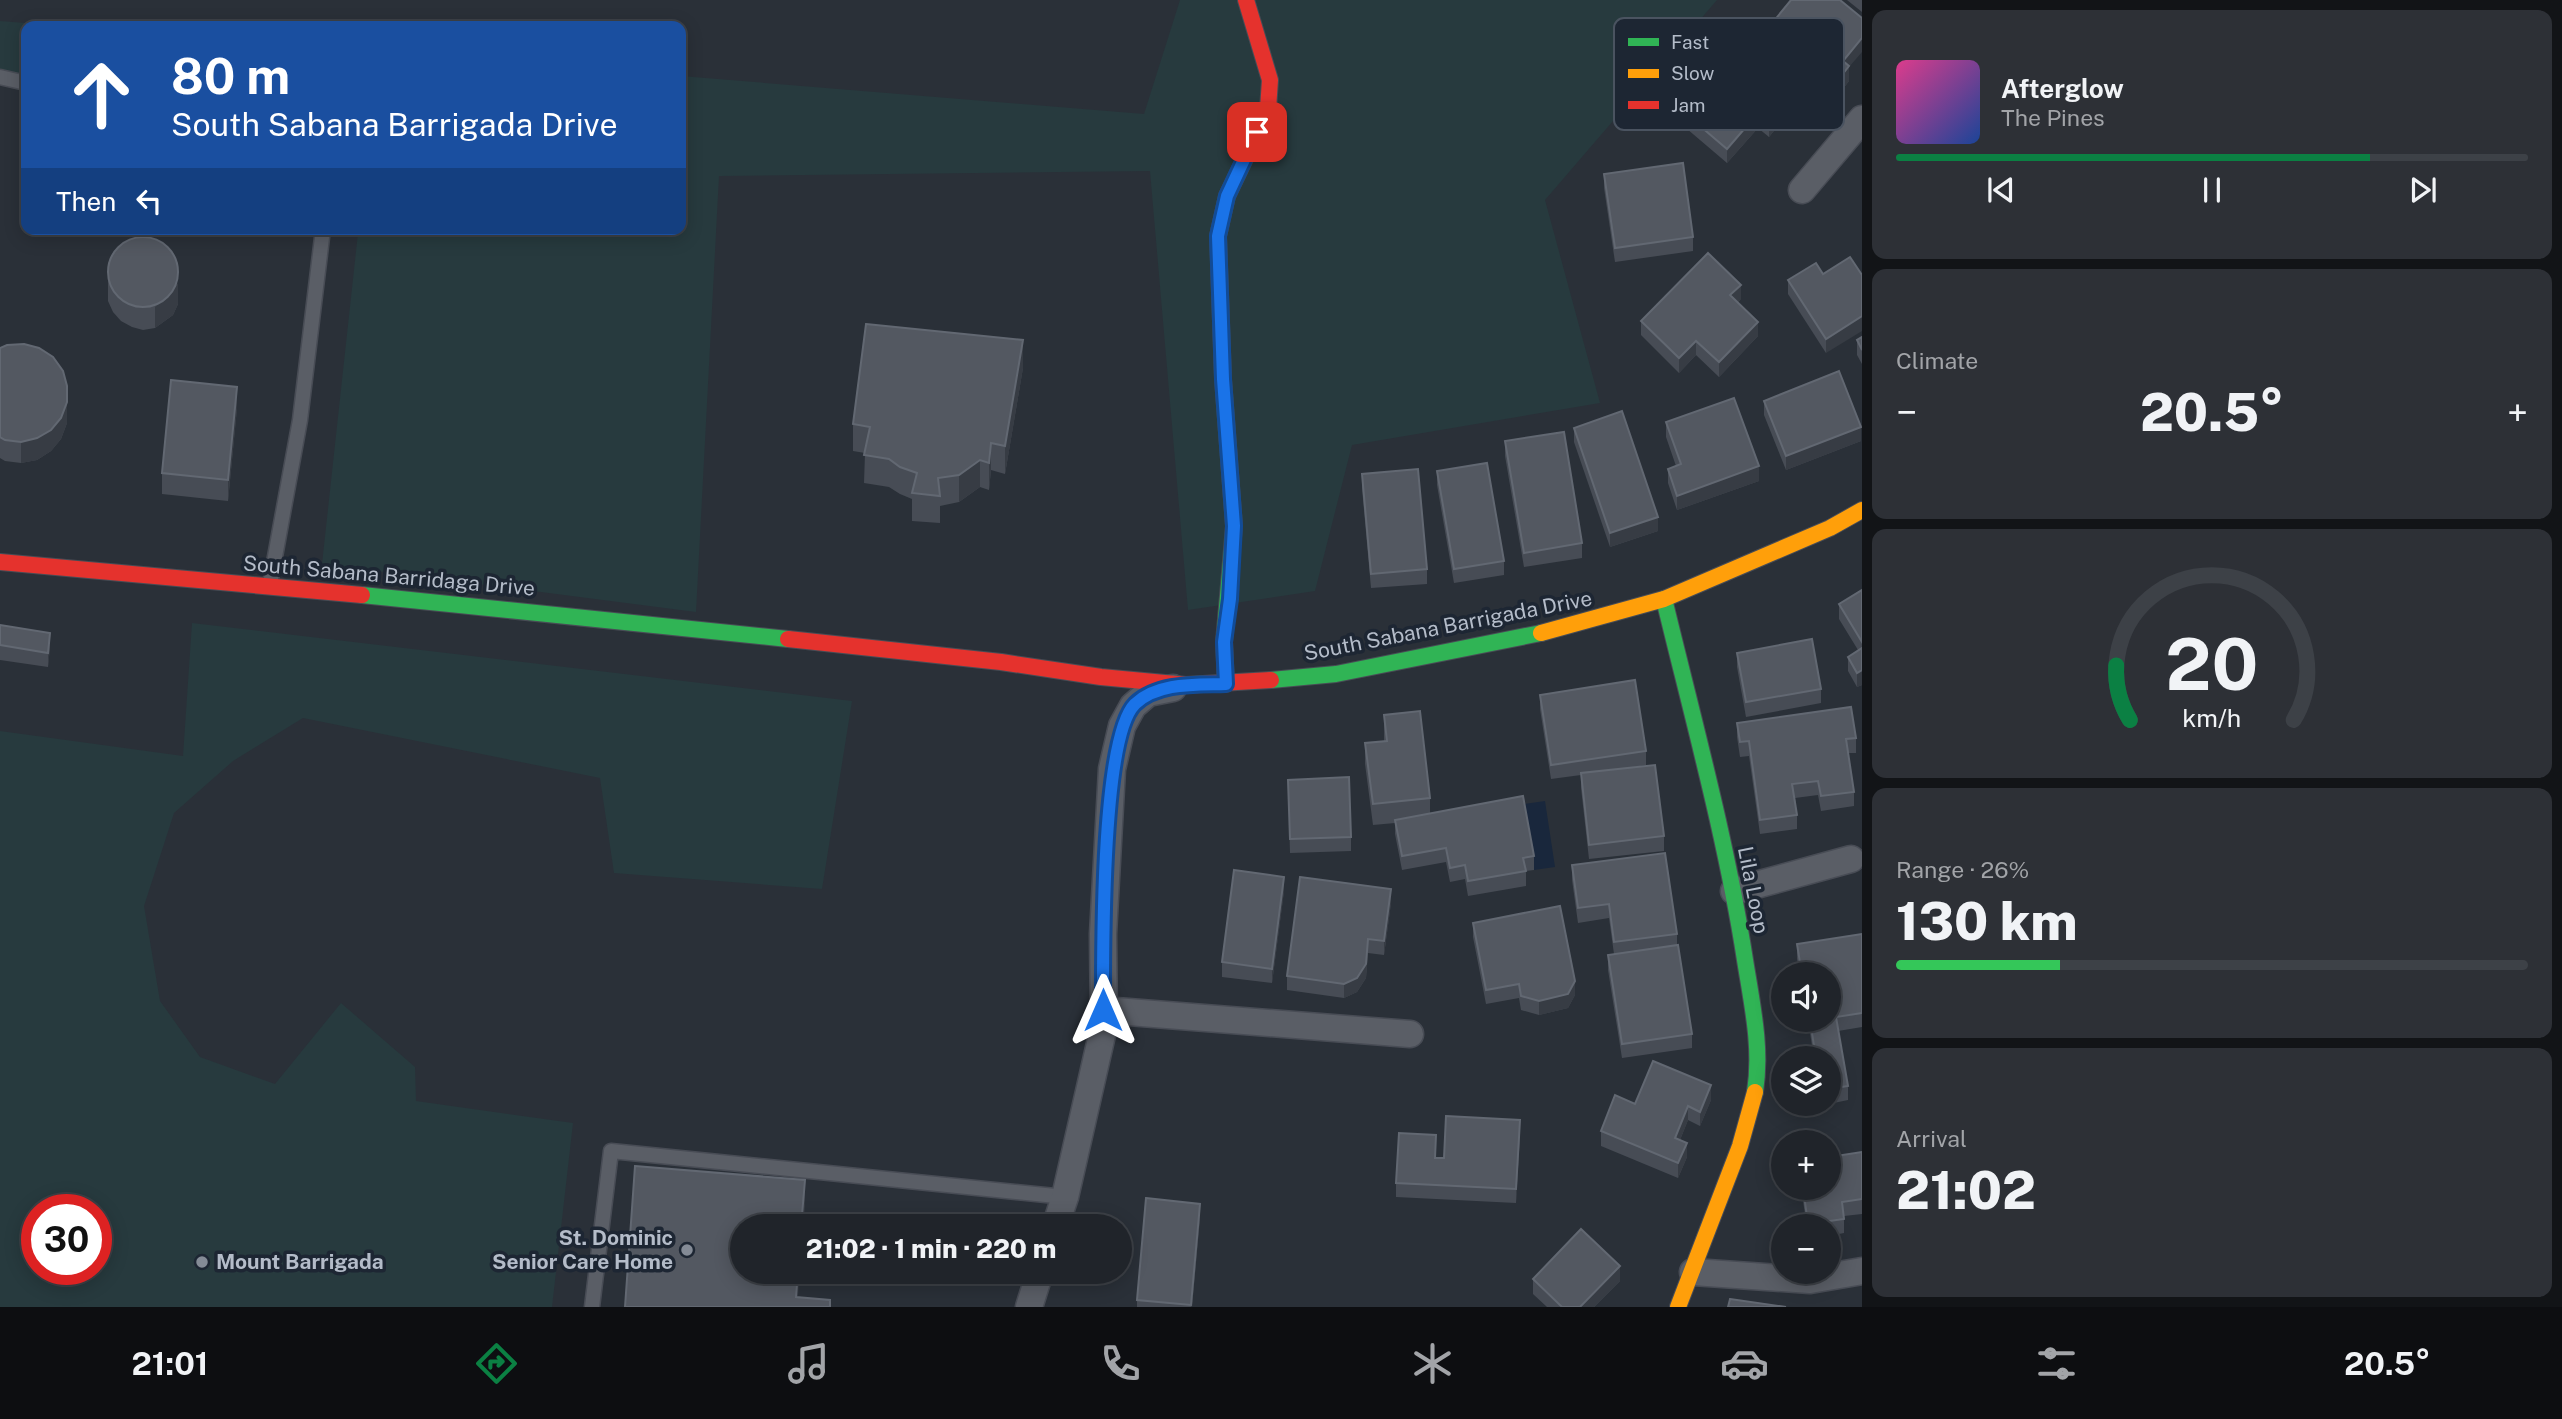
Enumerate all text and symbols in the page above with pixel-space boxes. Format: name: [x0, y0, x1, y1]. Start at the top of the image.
legend: [1614, 18, 1844, 130]
text: Fast: [1671, 31, 1709, 53]
text: 80 m: [171, 47, 290, 105]
icon: ahead: [56, 49, 147, 140]
text: Slow: [1671, 62, 1715, 84]
text: Afterglow: [2001, 73, 2124, 104]
text: Jam: [1671, 94, 1705, 116]
pin: [1227, 102, 1287, 162]
text: The Pines: [2001, 104, 2105, 131]
text: South Sabana Barrigada Drive: [171, 106, 618, 143]
icon: arrive: [1238, 113, 1276, 151]
icon: previous: [1982, 171, 2020, 209]
icon: pause: [2193, 171, 2231, 209]
icon: next: [2404, 171, 2442, 209]
icon: left: [130, 182, 168, 220]
text: Then: [56, 186, 116, 217]
text: Climate: [1896, 347, 1978, 374]
text: 20.5°: [2140, 382, 2284, 443]
text: −: [1896, 390, 1917, 435]
text: +: [2507, 390, 2528, 435]
street label: South Sabana Barridaga Drive: [242, 550, 536, 601]
street label: South Sabana Barrigada Drive: [1302, 585, 1594, 666]
text: 20: [2165, 621, 2259, 706]
text: km/h: [2183, 702, 2241, 732]
street label: Lila Loop: [1733, 844, 1774, 936]
text: Range · 26%: [1896, 856, 2029, 883]
text: 130 km: [1896, 891, 2078, 952]
map controls: [1771, 962, 1841, 1284]
button: sound: [1771, 962, 1841, 1032]
position arrow: [1066, 973, 1140, 1047]
button: layers: [1771, 1046, 1841, 1116]
text: Arrival: [1896, 1125, 1967, 1152]
button: +: [1771, 1130, 1841, 1200]
text: 21:02: [1896, 1160, 2036, 1221]
speed limit sign: 30: [21, 1194, 112, 1285]
button: −: [1771, 1214, 1841, 1284]
place label: St. Dominic Senior Care Home: [492, 1225, 673, 1274]
text: 21:02 · 1 min · 220 m: [806, 1233, 1056, 1264]
marker: St. Dominic Senior Care Home: [679, 1242, 695, 1258]
place label: Mount Barrigada: [216, 1249, 384, 1274]
marker: Mount Barrigada: [194, 1254, 210, 1270]
icon: directions: [472, 1339, 521, 1388]
icon: music: [784, 1339, 833, 1388]
icon: phone: [1096, 1339, 1145, 1388]
icon: climate: [1408, 1339, 1457, 1388]
icon: car: [1720, 1339, 1769, 1388]
icon: filters: [2032, 1339, 2081, 1388]
text: 21:01: [132, 1345, 209, 1382]
text: 20.5°: [2344, 1345, 2430, 1382]

